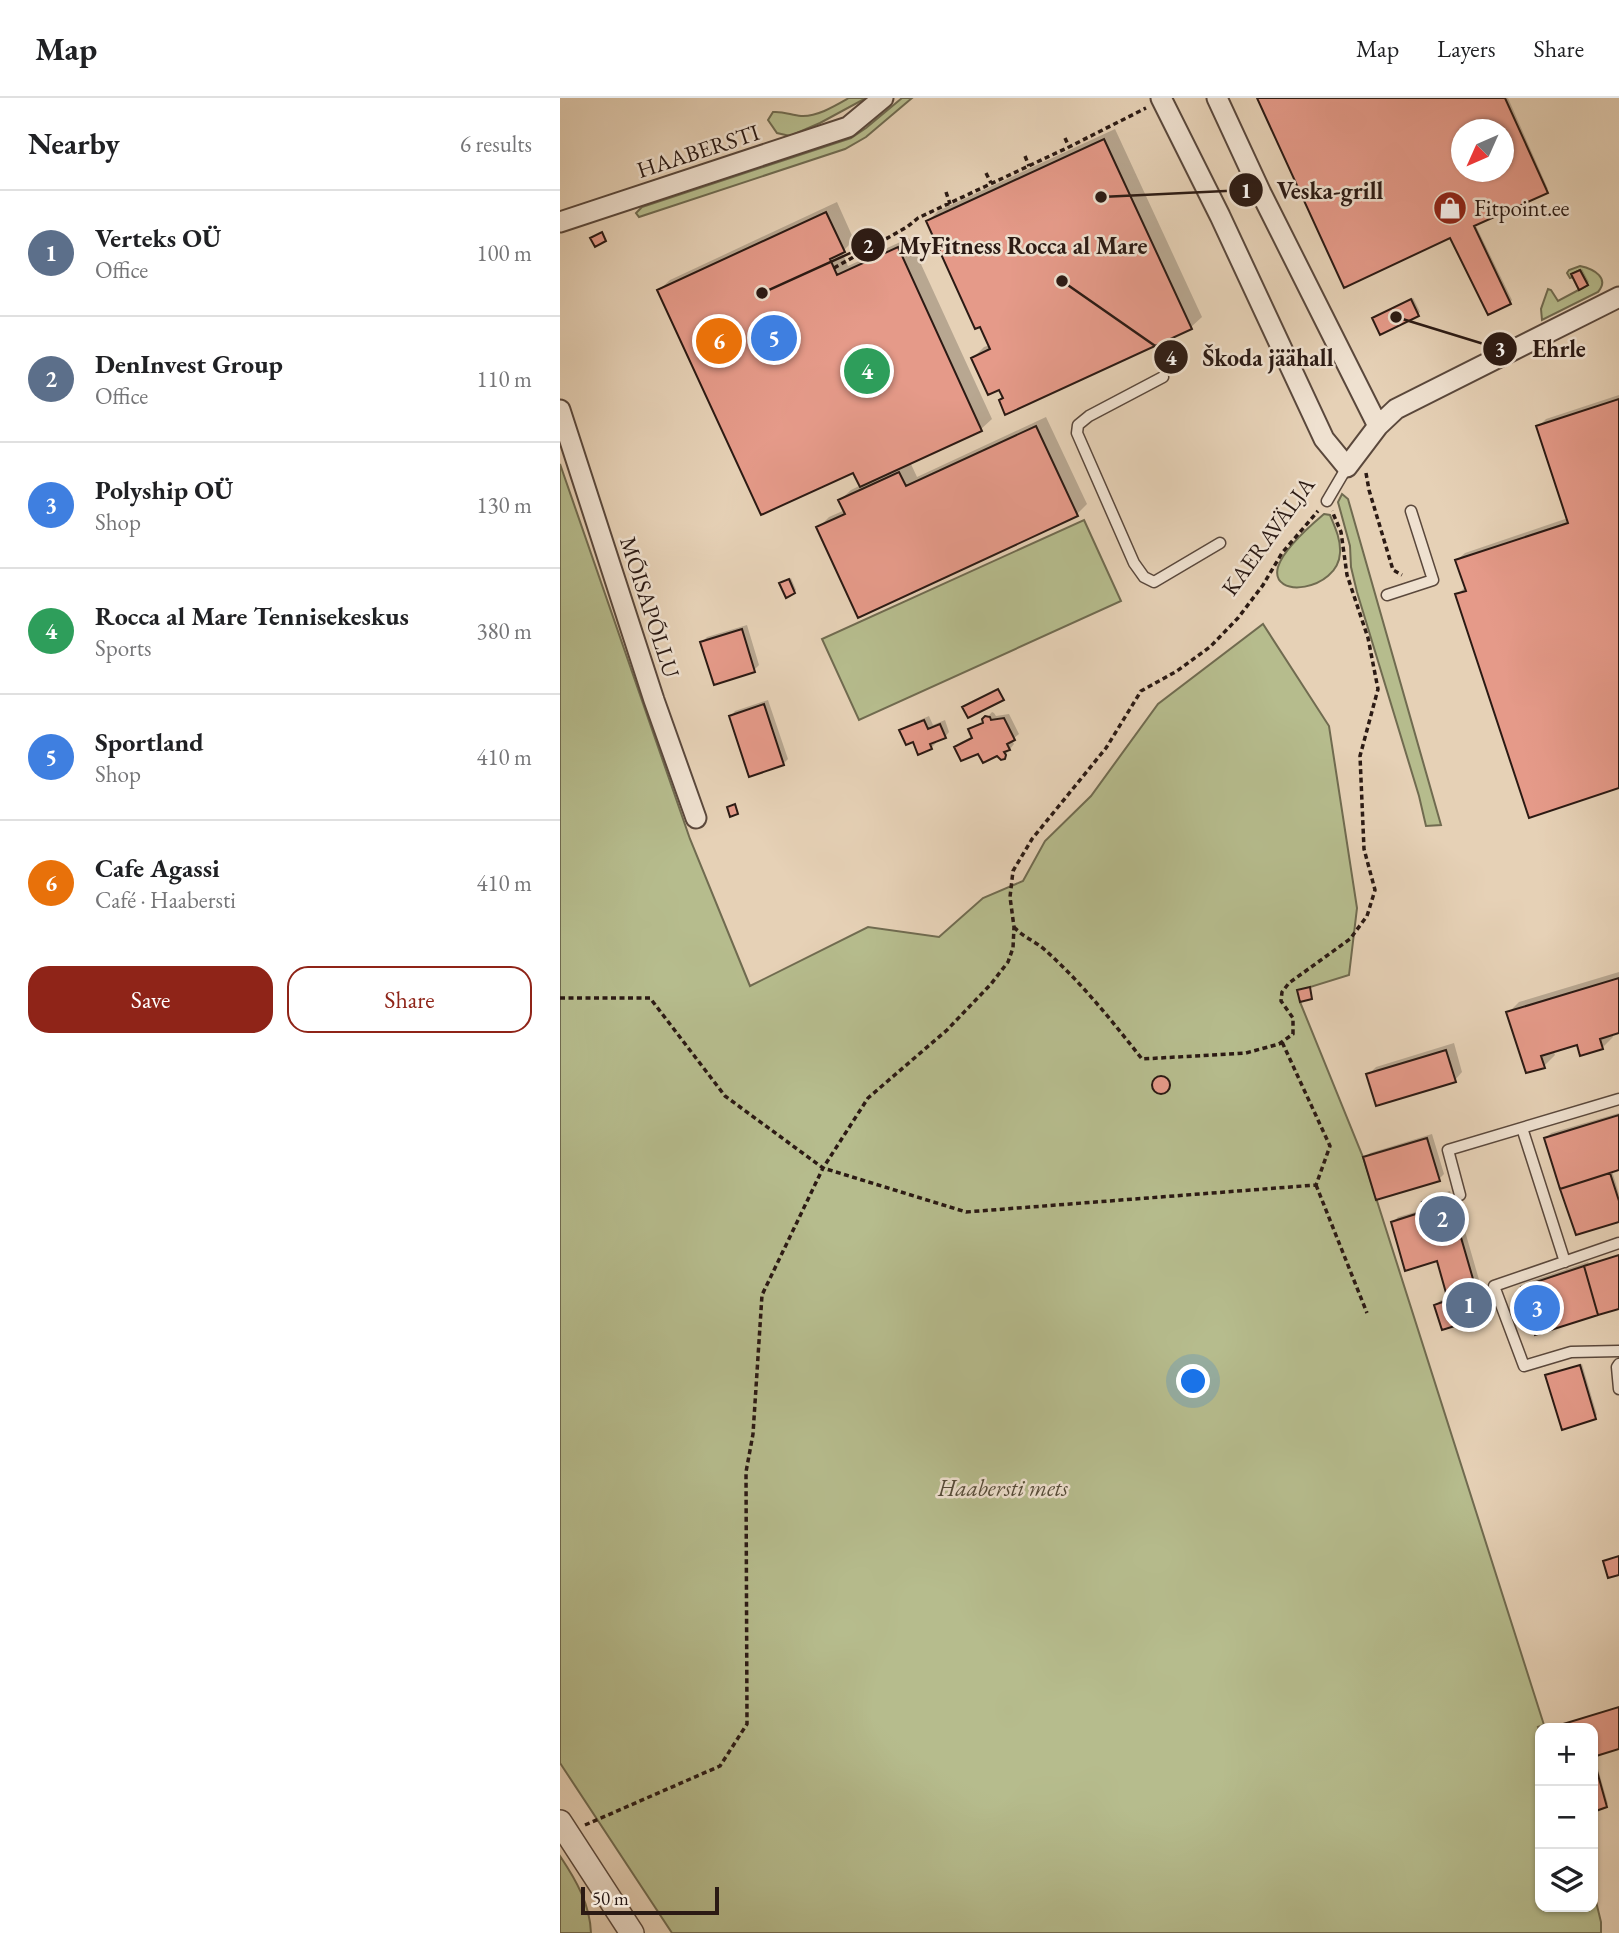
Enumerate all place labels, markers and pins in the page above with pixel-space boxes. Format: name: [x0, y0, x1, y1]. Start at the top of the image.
callout: Veska-grill: [1228, 168, 1398, 213]
shop icon: Fitpoint.ee: [1431, 189, 1469, 227]
place label: Fitpoint.ee: [1474, 193, 1569, 223]
callout: MyFitness Rocca al Mare: [850, 223, 1162, 268]
pin: 5: [751, 312, 797, 364]
pin: 6: [696, 315, 742, 367]
callout: Ehrle: [1483, 326, 1600, 371]
callout: Škoda jäähall: [1154, 335, 1348, 380]
pin: 4: [844, 345, 890, 397]
pin: 2: [1419, 1193, 1465, 1245]
pin: 1: [1446, 1279, 1492, 1331]
pin: 3: [1514, 1282, 1560, 1334]

